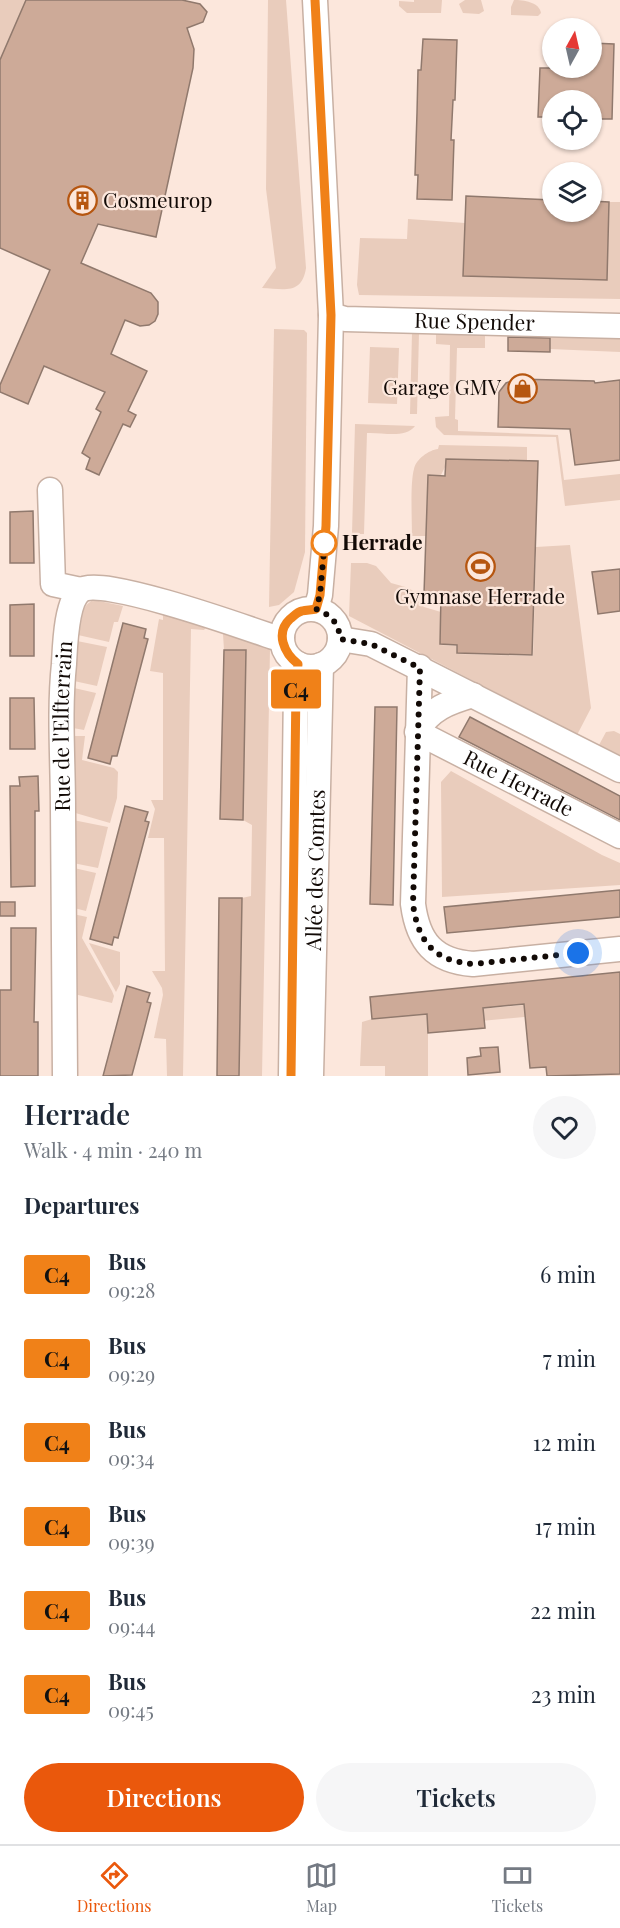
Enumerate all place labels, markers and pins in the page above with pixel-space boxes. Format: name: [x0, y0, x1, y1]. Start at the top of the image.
building icon: Cosmeurop: [66, 185, 98, 217]
place label: Cosmeurop: [103, 185, 212, 213]
place label: Garage GMV: [383, 372, 502, 400]
shop icon: Garage GMV: [506, 372, 538, 404]
place label: Herrade: [342, 527, 423, 555]
marker: Herrade: [311, 530, 337, 556]
sports icon: Gymnase Herrade: [464, 550, 496, 582]
place label: Gymnase Herrade: [395, 581, 565, 609]

